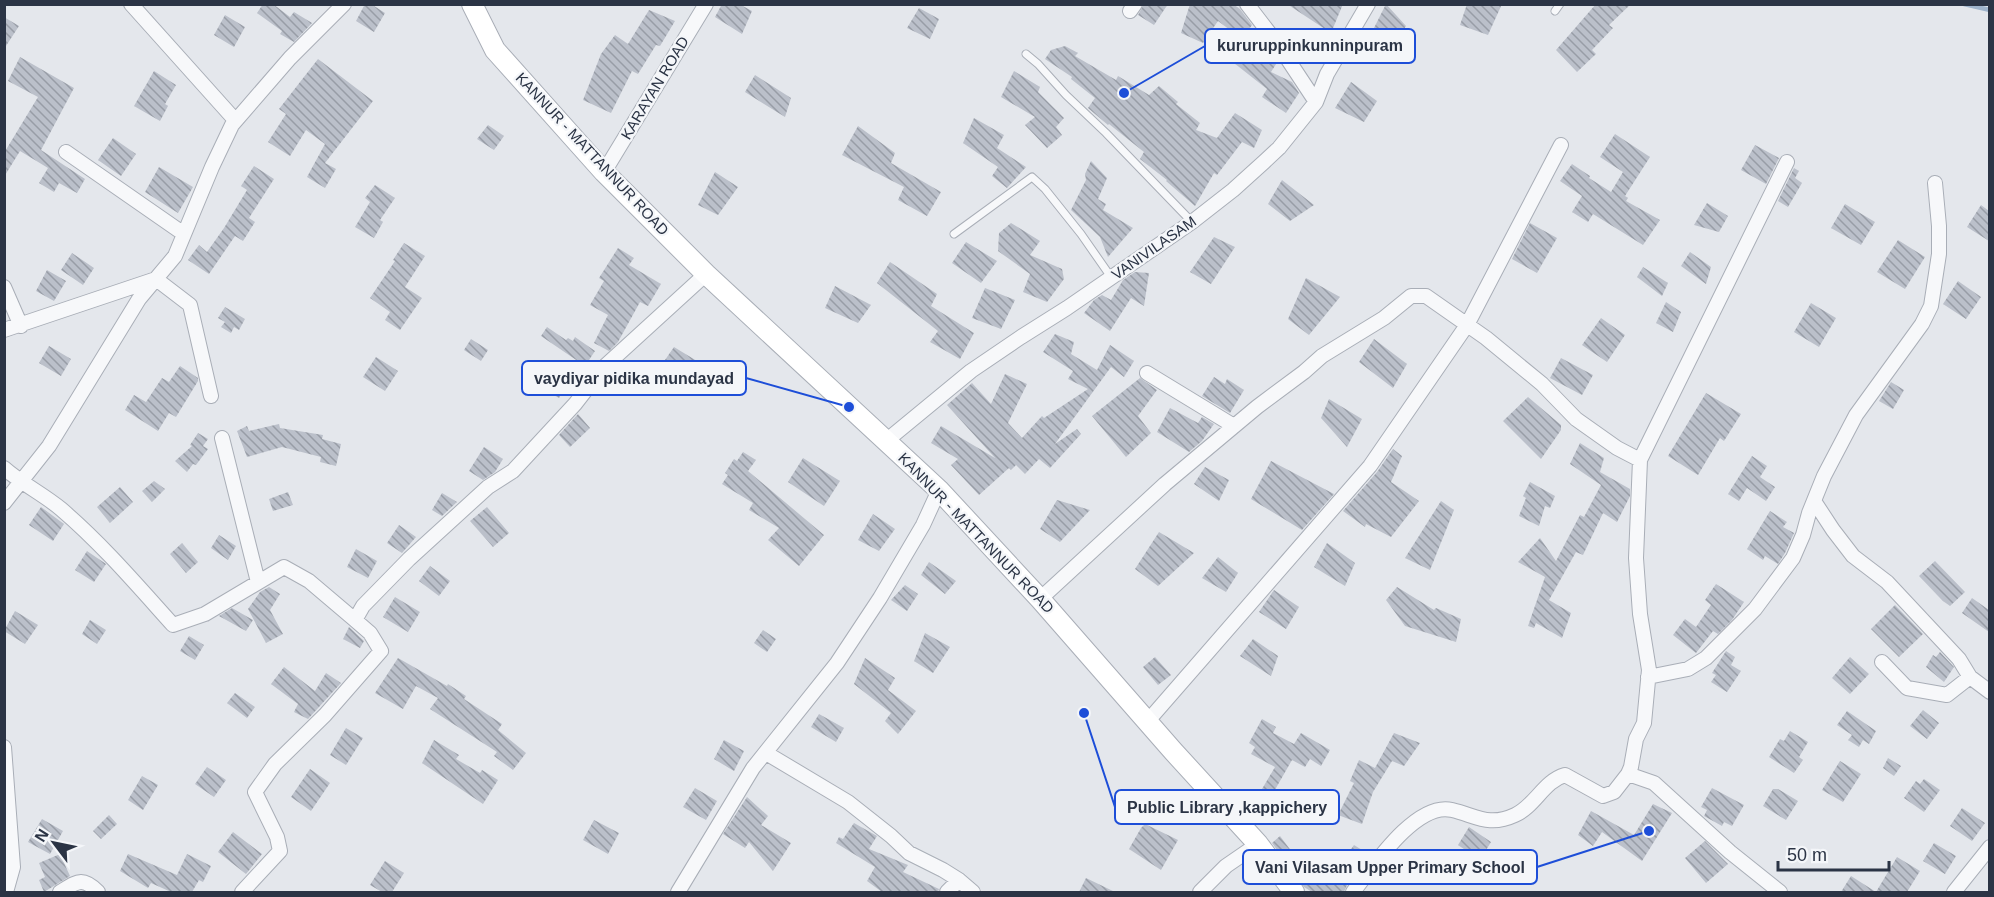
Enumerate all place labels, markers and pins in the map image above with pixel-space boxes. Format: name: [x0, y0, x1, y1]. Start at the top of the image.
callout: kururuppinkunninpuram: [1205, 29, 1415, 63]
callout: vaydiyar pidika mundayad: [522, 361, 746, 395]
callout: Public Library ,kappichery: [1115, 790, 1339, 824]
callout: Vani Vilasam Upper Primary School: [1243, 850, 1537, 884]

